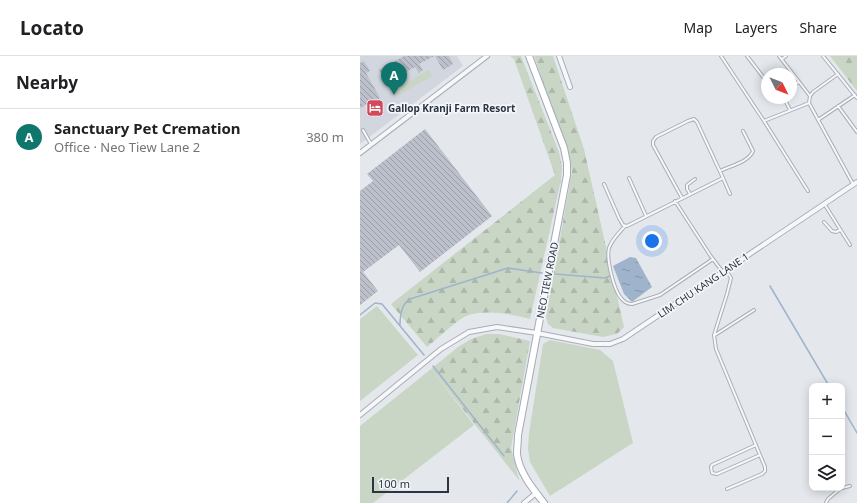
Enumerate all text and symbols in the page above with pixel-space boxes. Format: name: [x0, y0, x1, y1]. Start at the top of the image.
text: Locato: [20, 15, 84, 41]
text: Map: [684, 18, 713, 37]
text: Layers: [735, 18, 777, 37]
text: Share: [799, 18, 837, 37]
pin: A: [381, 62, 407, 95]
north arrow: [761, 68, 797, 104]
text: Nearby: [16, 71, 78, 94]
hotel icon: Gallop Kranji Farm Resort: [365, 98, 385, 118]
place label: Gallop Kranji Farm Resort: [388, 101, 516, 115]
text: Sanctuary Pet Cremation: [54, 118, 241, 138]
text: A: [25, 128, 34, 146]
text: 380 m: [306, 128, 344, 146]
text: Office · Neo Tiew Lane 2: [54, 138, 200, 156]
your location: [642, 231, 662, 251]
street label: NEO TIEW ROAD: [533, 241, 561, 319]
street label: LIM CHU KANG LANE 1: [655, 249, 751, 321]
map controls: [809, 383, 845, 491]
button: +: [809, 383, 845, 419]
button: −: [809, 419, 845, 455]
button: layers: [809, 455, 845, 491]
scale bar: [372, 475, 449, 494]
text: 100 m: [378, 476, 410, 491]

